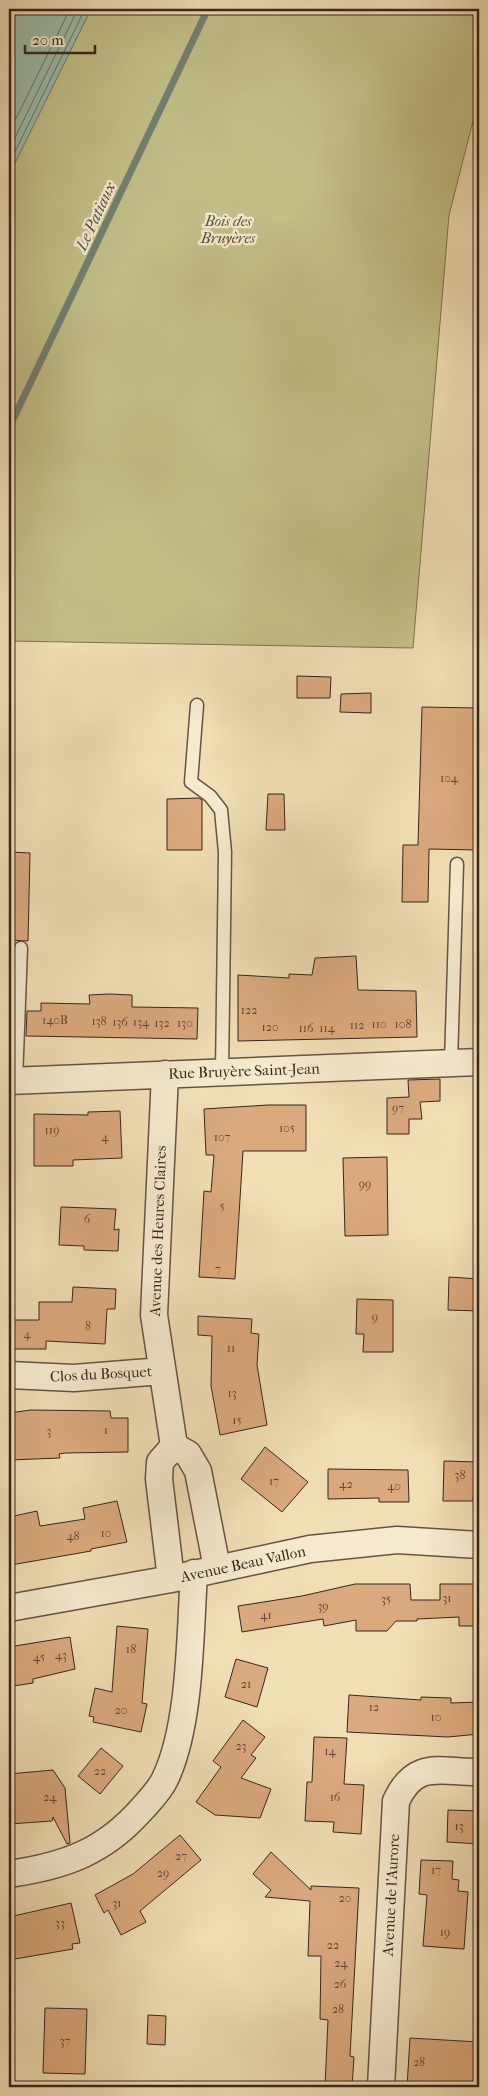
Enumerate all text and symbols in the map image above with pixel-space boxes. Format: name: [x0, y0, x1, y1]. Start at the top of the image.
scale bar: [25, 22, 95, 54]
text: 20 m: [32, 31, 64, 49]
water label: Le Patiaux: [71, 178, 120, 254]
park label: Bois des Bruyères: [200, 212, 256, 247]
house number: 104: [440, 771, 459, 785]
house number: 122: [241, 1003, 257, 1017]
house number: 140B: [42, 1013, 68, 1027]
house number: 138: [91, 1014, 107, 1028]
house number: 136: [112, 1015, 128, 1029]
house number: 134: [133, 1015, 150, 1029]
house number: 132: [154, 1016, 170, 1030]
house number: 130: [177, 1016, 193, 1030]
house number: 110: [371, 1017, 387, 1031]
house number: 108: [395, 1017, 411, 1031]
house number: 112: [350, 1018, 364, 1032]
house number: 120: [261, 1020, 279, 1034]
house number: 116: [298, 1021, 314, 1035]
house number: 114: [319, 1021, 336, 1035]
street label: Rue Bruyère Saint-Jean: [168, 1059, 320, 1083]
house number: 97: [392, 1101, 404, 1115]
house number: 105: [279, 1121, 295, 1135]
house number: 119: [45, 1123, 59, 1137]
house number: 4: [101, 1130, 109, 1144]
house number: 107: [214, 1130, 231, 1144]
street label: Avenue des Heures Claires: [146, 1145, 170, 1318]
house number: 99: [359, 1177, 371, 1191]
house number: 5: [219, 1199, 225, 1213]
house number: 6: [84, 1212, 91, 1226]
house number: 7: [215, 1262, 221, 1276]
house number: 9: [372, 1310, 378, 1324]
house number: 8: [85, 1319, 91, 1333]
house number: 4: [23, 1327, 31, 1341]
house number: 11: [227, 1341, 235, 1355]
street label: Clos du Bosquet: [49, 1362, 153, 1386]
house number: 13: [227, 1386, 237, 1400]
house number: 15: [232, 1413, 242, 1427]
house number: 1: [104, 1423, 108, 1437]
house number: 3: [47, 1424, 52, 1438]
house number: 38: [455, 1468, 465, 1482]
house number: 17: [269, 1474, 279, 1488]
house number: 42: [339, 1477, 353, 1491]
house number: 40: [387, 1479, 401, 1493]
house number: 10: [101, 1526, 111, 1540]
house number: 48: [66, 1529, 80, 1543]
street label: Avenue Beau Vallon: [178, 1542, 308, 1586]
house number: 31: [442, 1591, 452, 1605]
house number: 35: [381, 1592, 391, 1606]
house number: 39: [317, 1599, 329, 1613]
house number: 41: [260, 1608, 272, 1622]
house number: 18: [126, 1642, 136, 1656]
house number: 43: [55, 1648, 67, 1662]
house number: 45: [33, 1650, 45, 1664]
house number: 21: [241, 1677, 251, 1691]
house number: 12: [369, 1700, 379, 1714]
house number: 20: [115, 1703, 127, 1717]
house number: 10: [431, 1710, 441, 1724]
house number: 23: [235, 1739, 247, 1753]
house number: 14: [324, 1744, 337, 1758]
house number: 22: [94, 1764, 106, 1778]
house number: 24: [43, 1790, 58, 1804]
house number: 16: [330, 1790, 341, 1804]
house number: 13: [454, 1819, 464, 1833]
street label: Avenue de l'Aurore: [379, 1833, 403, 1958]
house number: 27: [175, 1849, 187, 1863]
house number: 17: [431, 1863, 441, 1877]
house number: 29: [157, 1866, 169, 1880]
house number: 20: [339, 1891, 351, 1905]
house number: 31: [112, 1896, 122, 1910]
house number: 33: [55, 1916, 65, 1930]
house number: 19: [440, 1925, 450, 1939]
house number: 22: [327, 1938, 339, 1952]
house number: 24: [334, 1956, 349, 1970]
house number: 26: [334, 1977, 347, 1991]
house number: 28: [332, 2002, 344, 2016]
house number: 37: [60, 2034, 71, 2048]
house number: 28: [413, 2055, 425, 2069]

